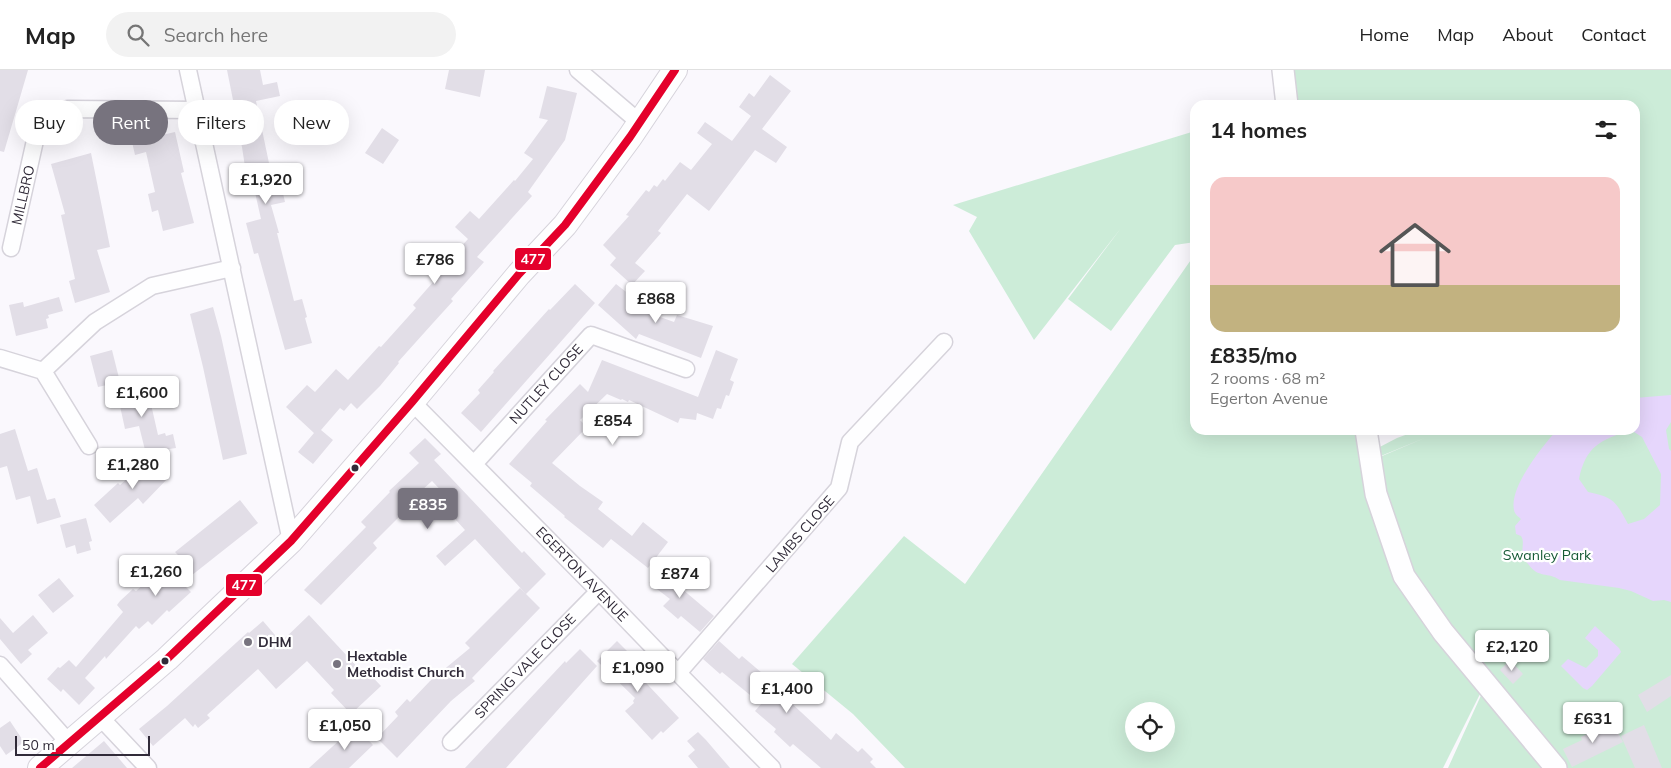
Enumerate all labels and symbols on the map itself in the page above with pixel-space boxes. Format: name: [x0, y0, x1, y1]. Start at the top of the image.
pin: £1,920: [225, 162, 307, 205]
street label: MILLBRO: [7, 163, 39, 227]
pin: £786: [405, 242, 465, 285]
line badge: 477: [514, 247, 552, 271]
text: 477: [520, 250, 546, 268]
pin: £868: [626, 282, 686, 324]
street label: NUTLEY CLOSE: [505, 340, 587, 428]
pin: £1,600: [101, 376, 183, 418]
pin: £854: [583, 404, 643, 446]
pin: £1,280: [92, 448, 174, 490]
unlabelled marker: [350, 463, 360, 473]
pin: £835: [398, 488, 458, 530]
street label: LAMBS CLOSE: [762, 492, 838, 576]
street label: EGERTON AVENUE: [532, 523, 632, 625]
park label: Swanley Park: [1503, 546, 1592, 564]
pin: £1,260: [115, 554, 197, 597]
pin: £874: [650, 556, 710, 599]
line badge: 477: [225, 573, 263, 597]
text: 477: [231, 576, 257, 594]
street label: SPRING VALE CLOSE: [470, 610, 580, 722]
pin: £2,120: [1471, 630, 1553, 672]
place label: DHM: [258, 633, 292, 651]
marker: DHM: [242, 636, 254, 648]
place label: Hextable Methodist Church: [347, 647, 465, 681]
pin: £1,090: [597, 650, 679, 693]
unlabelled marker: [160, 656, 170, 666]
marker: Hextable Methodist Church: [331, 658, 343, 670]
pin: £1,400: [746, 672, 828, 714]
pin: £631: [1563, 702, 1623, 744]
pin: £1,050: [304, 708, 386, 751]
scale bar: [15, 733, 150, 756]

